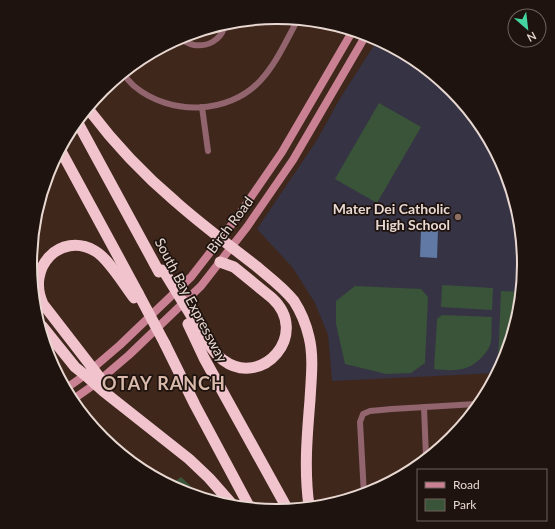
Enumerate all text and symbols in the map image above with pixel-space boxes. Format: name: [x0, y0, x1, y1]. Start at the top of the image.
north arrow: [507, 8, 547, 48]
text: N: [525, 30, 539, 45]
street label: Birch Road: [203, 193, 256, 256]
place label: Mater Dei Catholic High School: [333, 200, 450, 233]
marker: Mater Dei Catholic High School: [453, 212, 463, 222]
street label: South Bay Expressway: [152, 235, 232, 365]
district label: OTAY RANCH: [102, 372, 226, 394]
legend: [417, 469, 547, 521]
text: Road: [453, 477, 480, 492]
text: Park: [453, 497, 477, 512]

